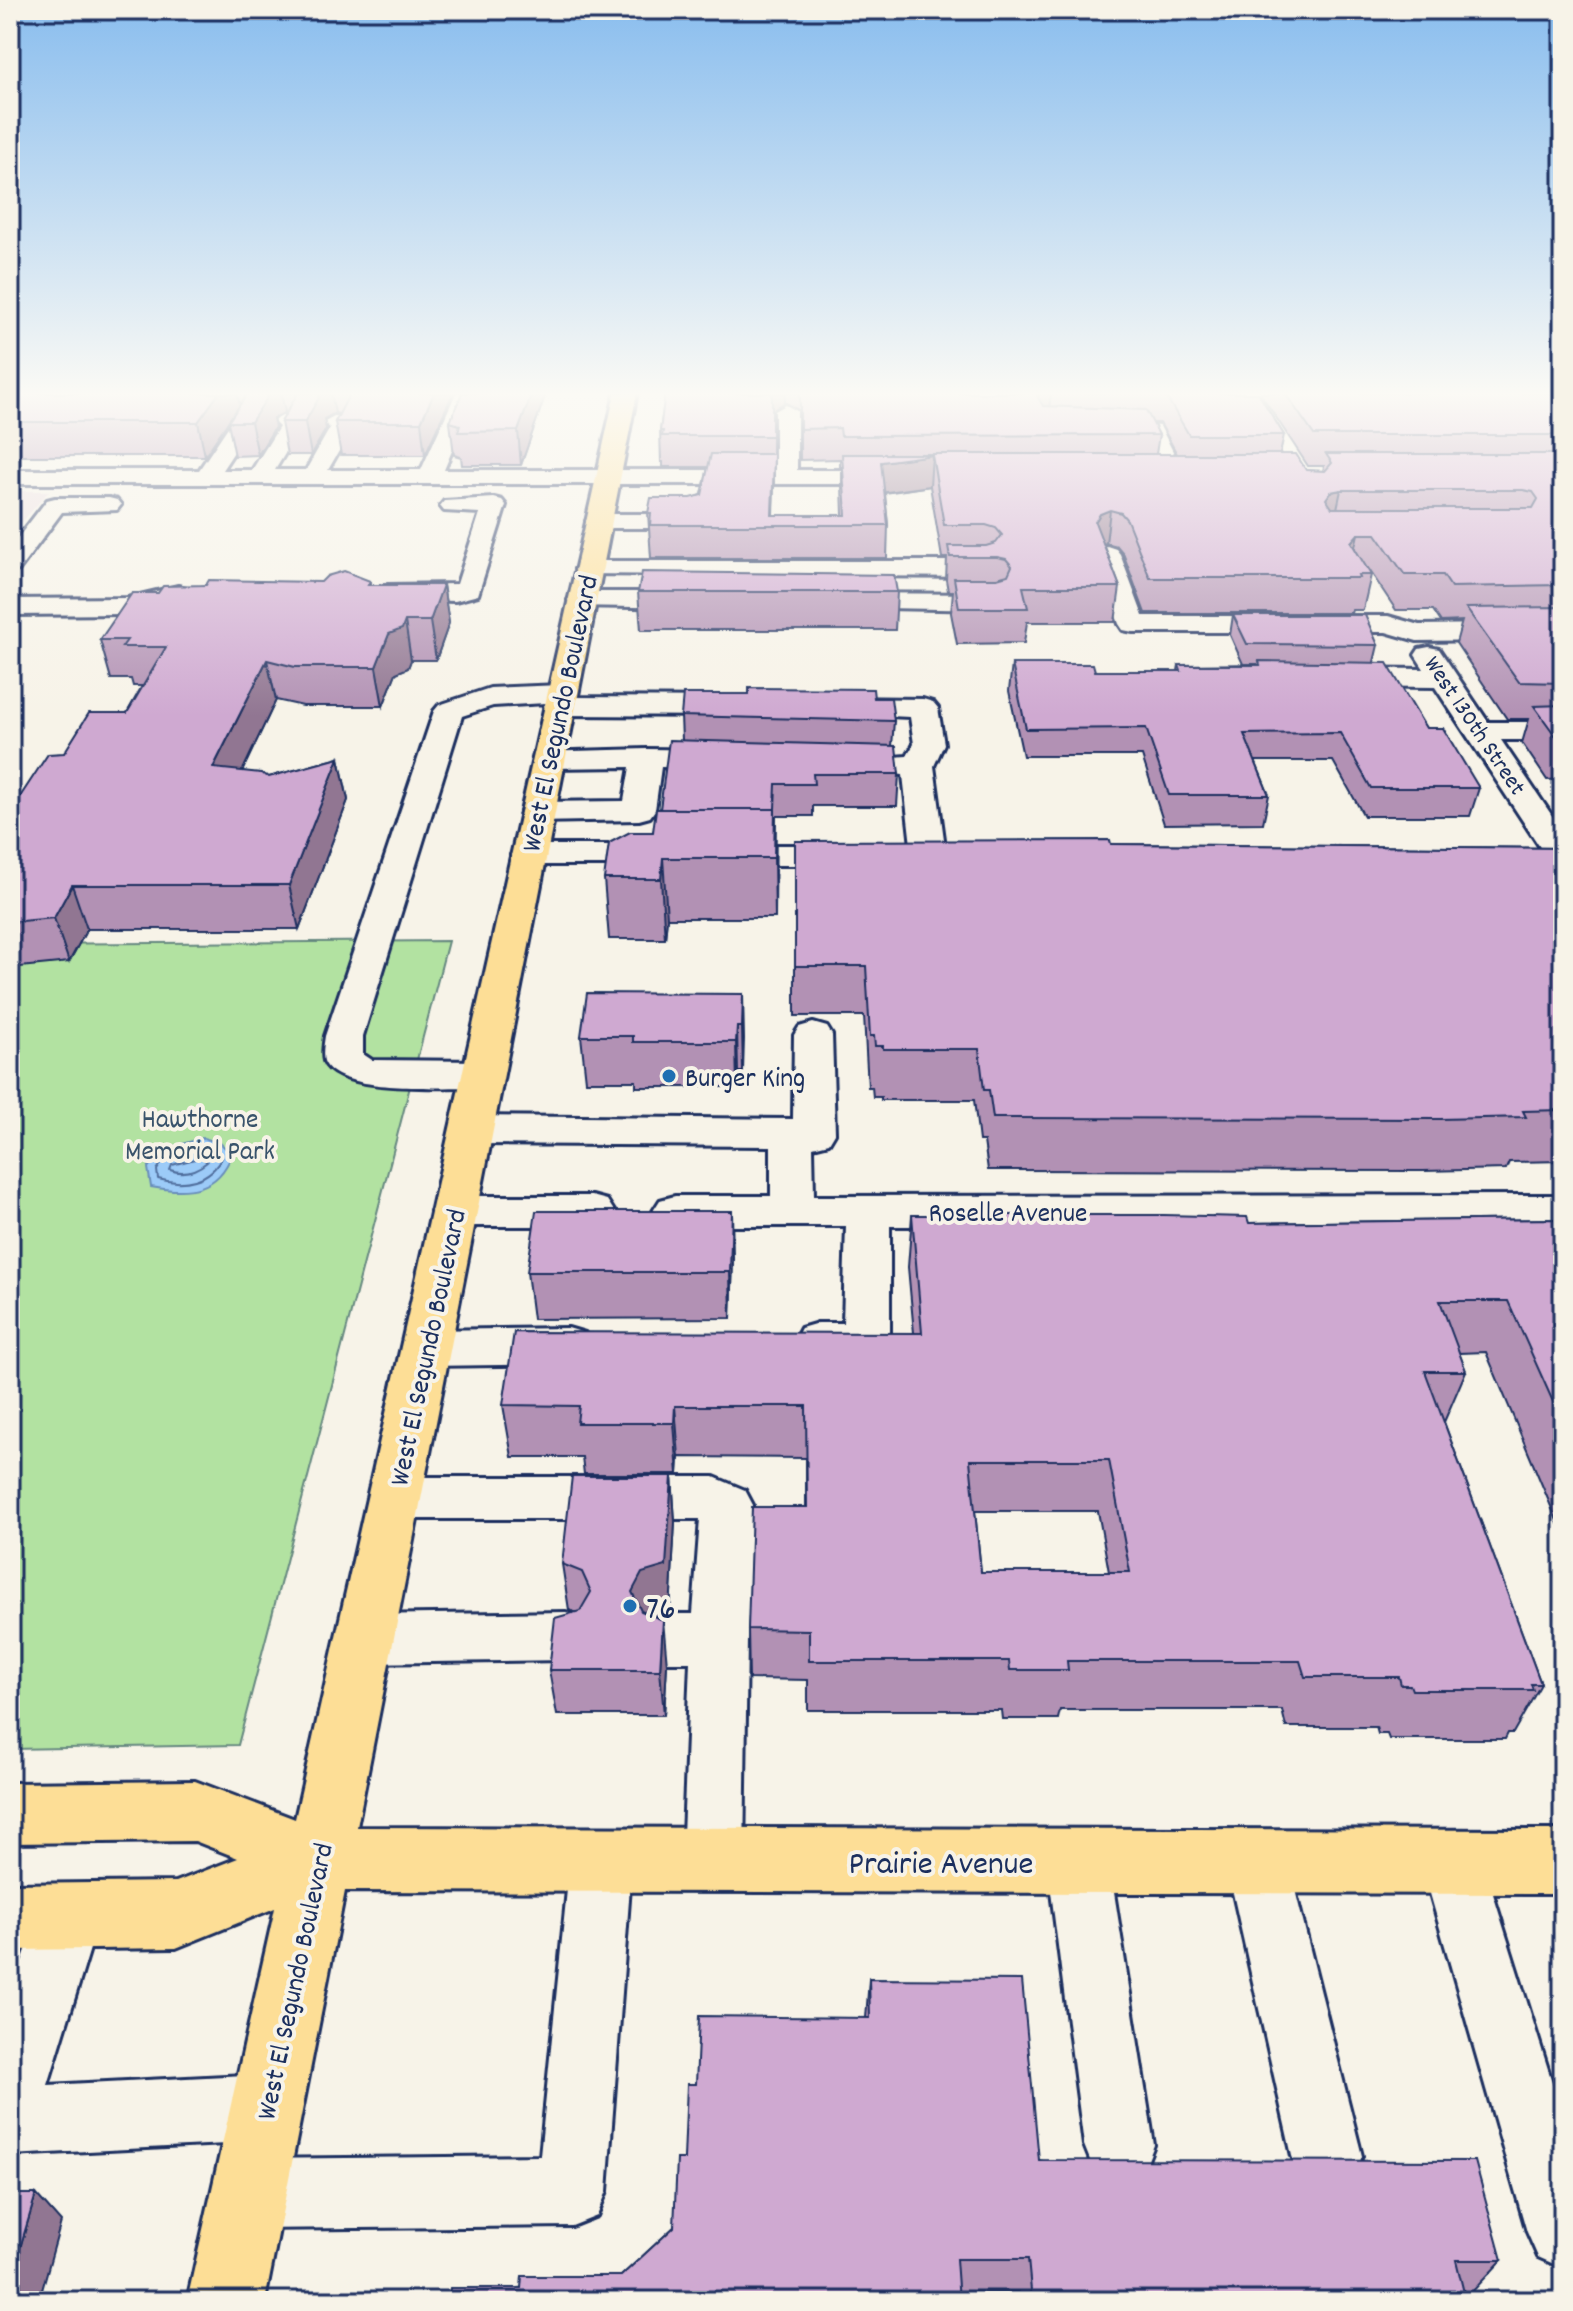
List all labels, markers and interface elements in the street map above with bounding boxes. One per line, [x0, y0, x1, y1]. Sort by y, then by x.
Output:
street label: West El Segundo Boulevard [514, 572, 612, 856]
street label: West 130th Street [1414, 650, 1533, 803]
place label: Burger King [685, 1061, 805, 1101]
marker: Burger King [660, 1067, 678, 1085]
park label: Hawthorne Memorial Park [125, 1102, 275, 1174]
street label: Roselle Avenue [929, 1196, 1087, 1236]
street label: West El Segundo Boulevard [382, 1206, 480, 1490]
place label: 76 [646, 1587, 676, 1636]
marker: 76 [621, 1597, 639, 1615]
street label: West El Segundo Boulevard [249, 1840, 347, 2124]
street label: Prairie Avenue [849, 1842, 1033, 1891]

